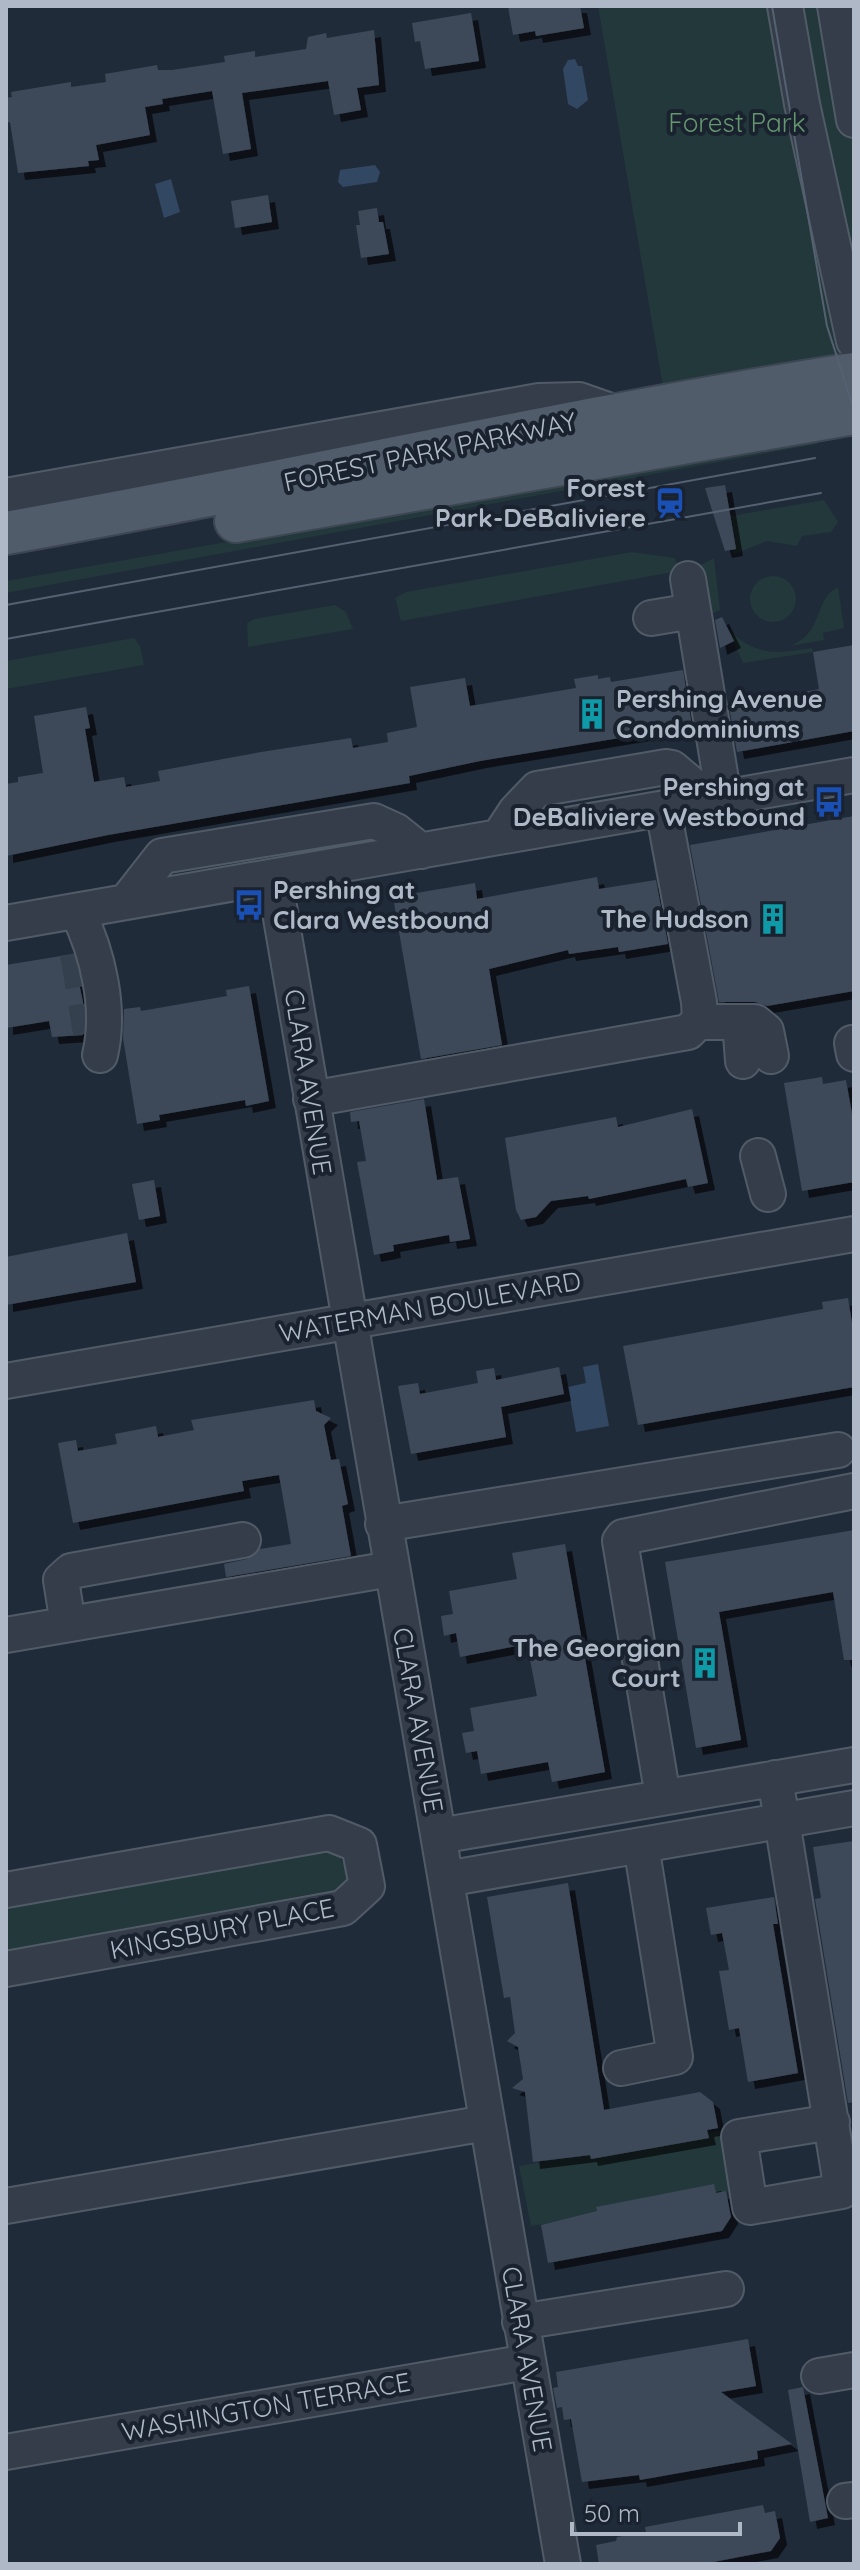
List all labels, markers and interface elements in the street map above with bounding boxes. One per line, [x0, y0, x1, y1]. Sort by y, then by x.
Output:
park label: Forest Park [668, 106, 806, 139]
street label: FOREST PARK PARKWAY [281, 404, 580, 499]
place label: Forest Park-DeBaliviere [435, 471, 646, 534]
station icon: Forest Park-DeBaliviere [653, 486, 687, 520]
place label: Pershing Avenue Condominiums [616, 682, 823, 745]
building icon: Pershing Avenue Condominiums [575, 697, 609, 731]
place label: Pershing at DeBaliviere Westbound [513, 770, 805, 833]
bus stop icon: Pershing at DeBaliviere Westbound [812, 785, 846, 819]
place label: Pershing at Clara Westbound [273, 873, 490, 936]
bus stop icon: Pershing at Clara Westbound [232, 888, 266, 922]
place label: The Hudson [600, 902, 749, 935]
building icon: The Hudson [756, 902, 790, 936]
street label: CLARA AVENUE [278, 987, 339, 1177]
street label: WATERMAN BOULEVARD [277, 1264, 583, 1349]
street label: CLARA AVENUE [386, 1625, 451, 1815]
place label: The Georgian Court [512, 1631, 681, 1694]
building icon: The Georgian Court [688, 1646, 722, 1680]
street label: KINGSBURY PLACE [107, 1891, 337, 1966]
street label: CLARA AVENUE [495, 2264, 560, 2454]
street label: WASHINGTON TERRACE [119, 2365, 413, 2448]
scale bar [572, 2486, 740, 2536]
text: 50 m [584, 2498, 640, 2528]

